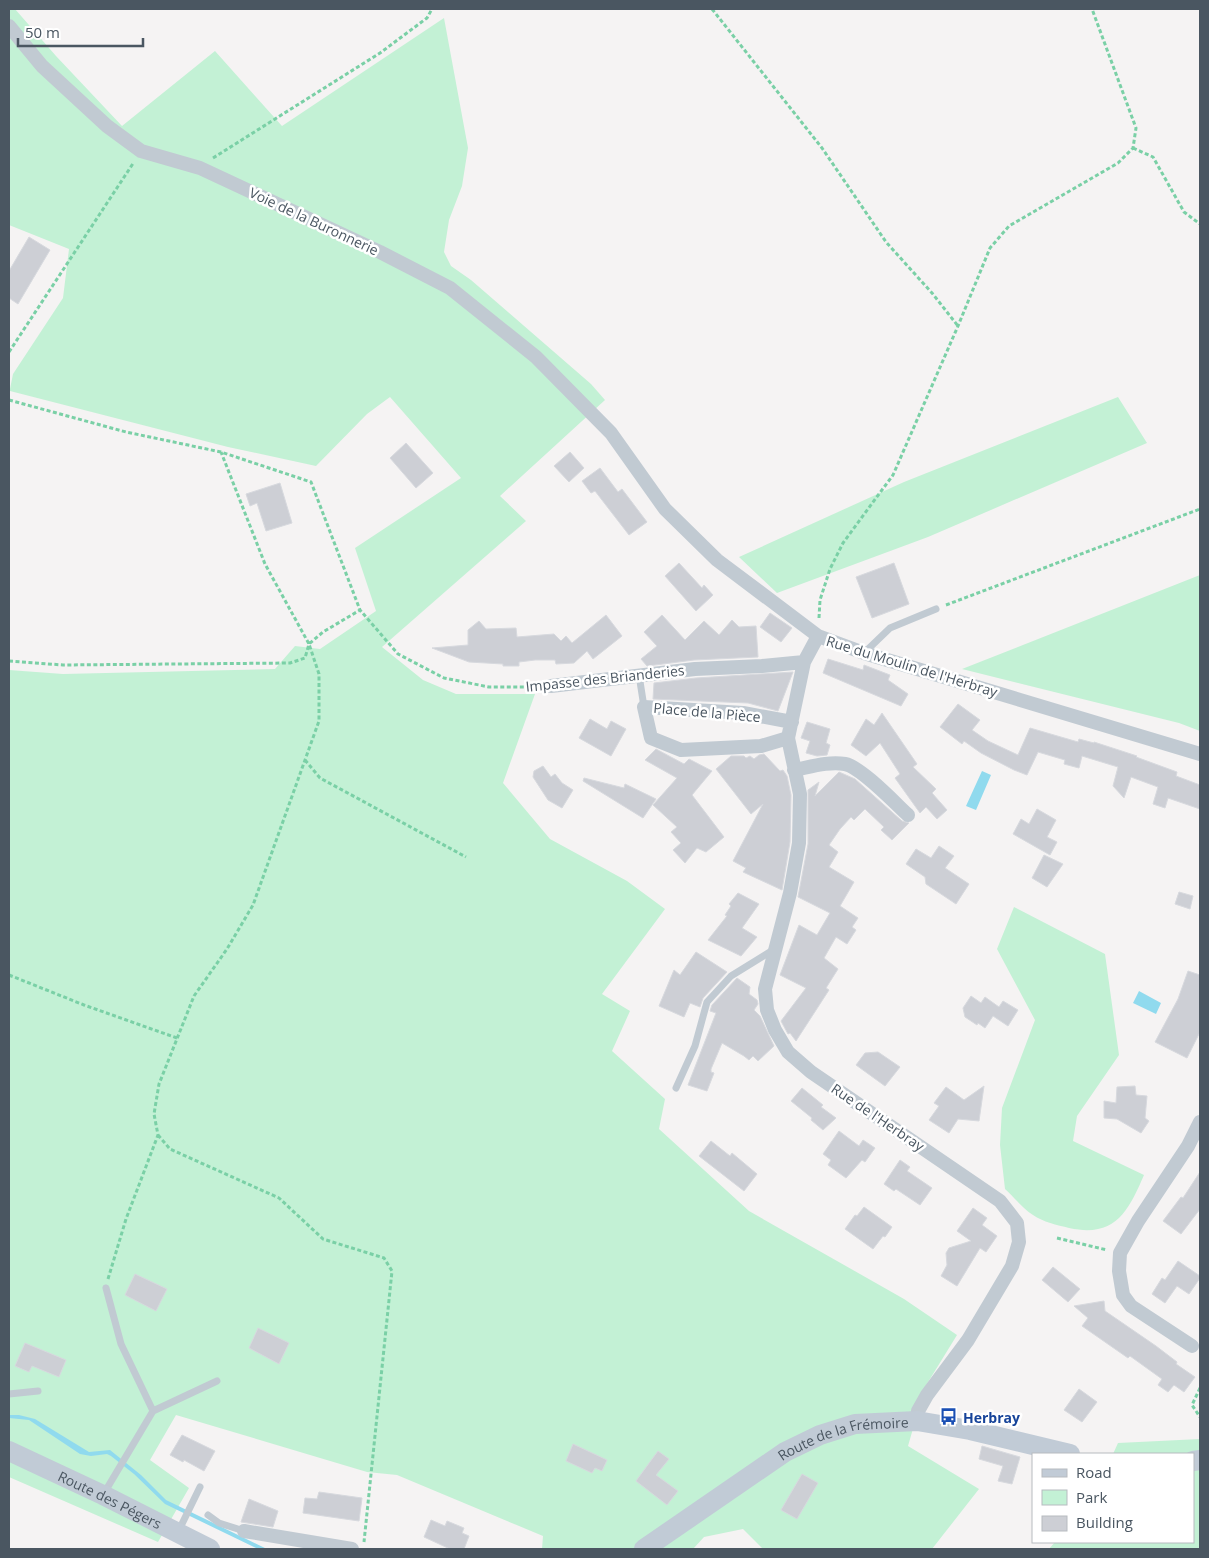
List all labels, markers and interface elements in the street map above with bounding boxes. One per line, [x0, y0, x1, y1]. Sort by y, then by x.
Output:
scale bar [18, 15, 142, 47]
text: 50 m [25, 22, 60, 42]
street label: Voie de la Buronnerie [246, 183, 382, 259]
street label: Rue du Moulin de l'Herbray [824, 631, 1001, 701]
street label: Impasse des Brianderies [525, 660, 686, 696]
street label: Place de la Pièce [653, 698, 761, 726]
street label: Rue de l'Herbray [828, 1079, 929, 1156]
bus stop icon: Herbray [939, 1407, 959, 1427]
place label: Herbray [963, 1408, 1020, 1427]
street label: Route de la Frémoire [773, 1412, 909, 1464]
legend [1032, 1453, 1194, 1543]
text: Road [1076, 1462, 1112, 1482]
street label: Route des Pégers [55, 1466, 165, 1533]
text: Park [1076, 1487, 1107, 1507]
text: Building [1076, 1512, 1133, 1532]

